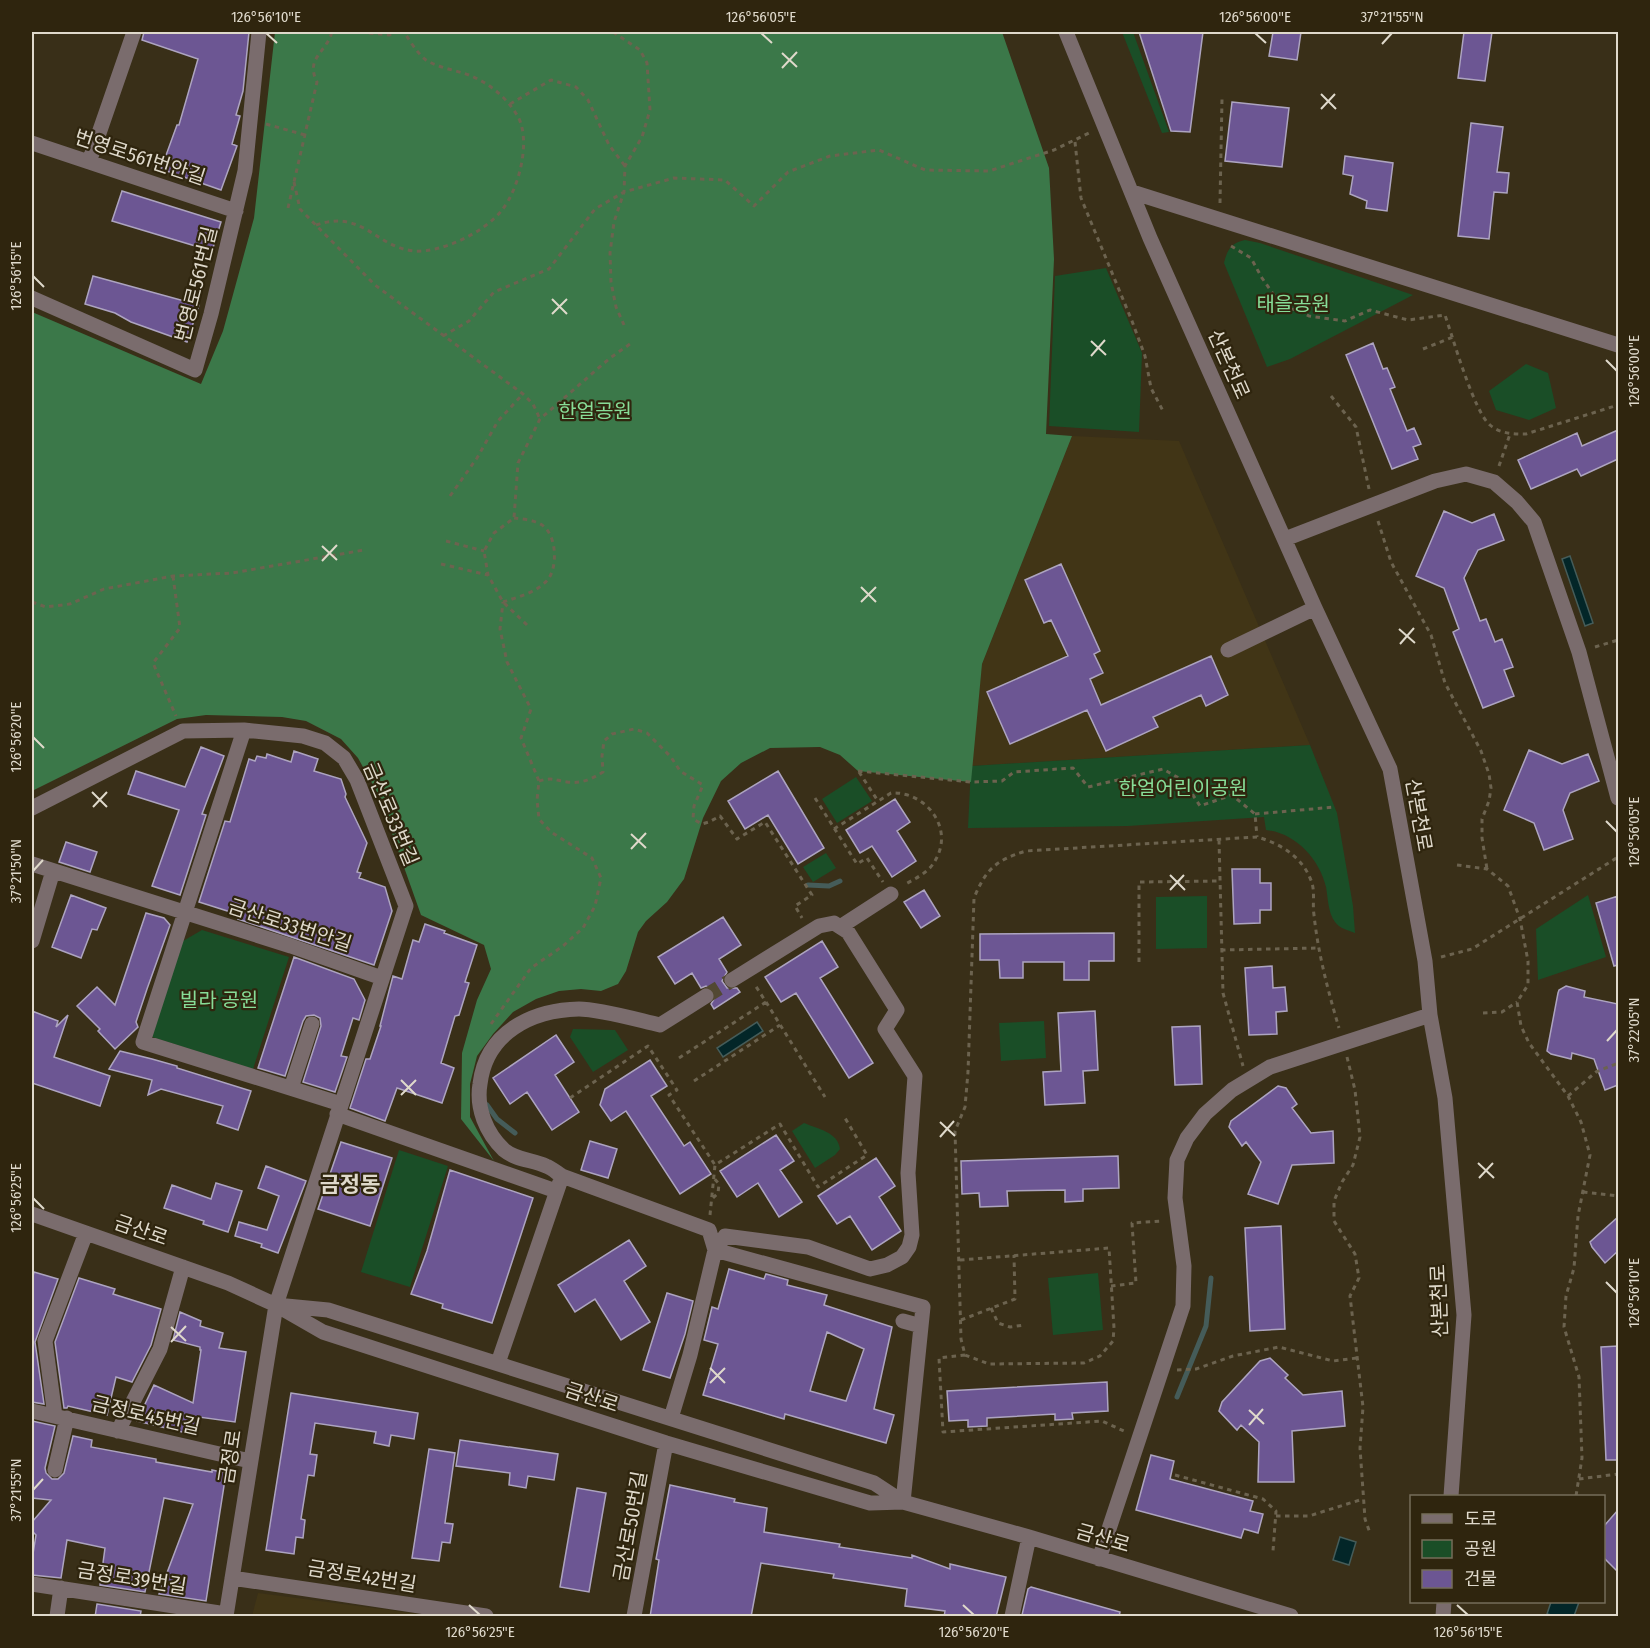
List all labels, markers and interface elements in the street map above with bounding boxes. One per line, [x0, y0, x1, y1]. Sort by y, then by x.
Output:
text: 126°56'10"E [231, 8, 301, 26]
text: 126°56'05"E [726, 8, 796, 26]
text: 126°56'00"E [1219, 8, 1291, 26]
text: 37°21'55"N [1360, 8, 1424, 26]
street label: 번영로561번안길 [71, 125, 209, 189]
street label: 번영로561번길 [170, 224, 222, 344]
text: 126°56'15"E [7, 242, 25, 310]
park label: 태을공원 [1256, 292, 1330, 316]
street label: 산본천로 [1203, 325, 1255, 403]
text: 126°56'00"E [1625, 335, 1643, 407]
park label: 한얼공원 [558, 399, 632, 423]
text: 126°56'20"E [7, 702, 25, 772]
street label: 금산로33번길 [358, 759, 424, 869]
park label: 한얼어린이공원 [1119, 776, 1247, 800]
street label: 산본천로 [1401, 777, 1437, 853]
text: 126°56'05"E [1625, 797, 1643, 867]
text: 37°21'50"N [7, 839, 25, 903]
street label: 금산로33번안길 [225, 894, 355, 956]
park label: 빌라 공원 [180, 988, 258, 1012]
text: 37°22'05"N [1625, 997, 1643, 1063]
text: 126°56'25"E [7, 1163, 25, 1233]
district label: 금정동 [320, 1171, 380, 1198]
street label: 금산로 [111, 1210, 171, 1250]
text: 126°56'10"E [1625, 1258, 1643, 1328]
street label: 산본천로 [1426, 1264, 1452, 1338]
street label: 금산로 [562, 1377, 622, 1417]
street label: 금정로45번길 [89, 1391, 203, 1439]
street label: 금정로 [214, 1428, 246, 1486]
text: 37°21'55"N [7, 1458, 25, 1522]
street label: 금산로50번길 [608, 1469, 652, 1583]
legend [1410, 1495, 1605, 1603]
text: 도로 [1464, 1508, 1497, 1530]
street label: 금산로 [1073, 1519, 1133, 1557]
text: 공원 [1464, 1538, 1497, 1560]
street label: 금정로42번길 [306, 1556, 418, 1596]
street label: 금정로39번길 [76, 1558, 188, 1598]
text: 건물 [1464, 1568, 1497, 1590]
text: 126°56'25"E [445, 1623, 515, 1641]
text: 126°56'20"E [939, 1623, 1009, 1641]
text: 126°56'15"E [1434, 1623, 1502, 1641]

